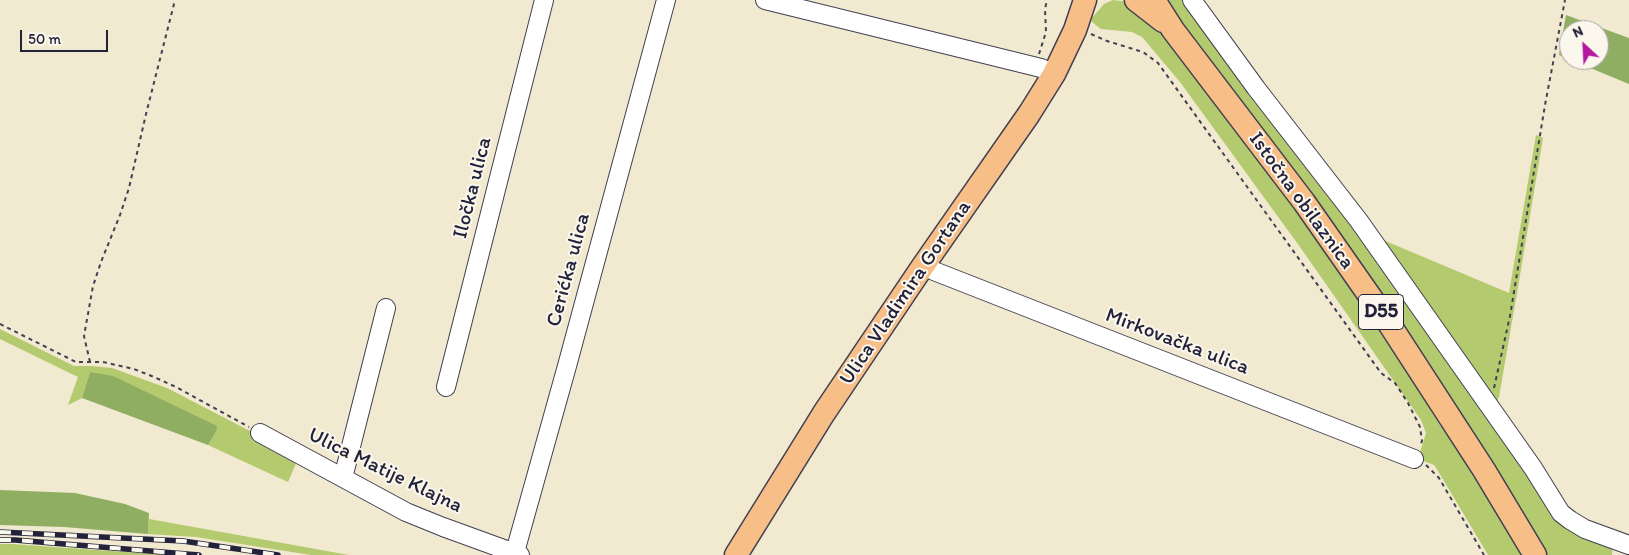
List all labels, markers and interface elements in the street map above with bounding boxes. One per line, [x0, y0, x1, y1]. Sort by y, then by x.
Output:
scale bar [22, 20, 110, 52]
north arrow [1559, 20, 1609, 70]
text: N [1570, 22, 1586, 42]
text: 50 m [28, 30, 61, 48]
street label: Istočna obilaznica [1243, 128, 1359, 274]
street label: Iločka ulica [448, 135, 498, 241]
street label: Ulica Vladimira Gortana [835, 196, 977, 390]
street label: Cerićka ulica [542, 210, 596, 330]
road number: D55 [1358, 294, 1404, 330]
street label: Mirkovačka ulica [1102, 303, 1252, 381]
street label: Ulica Matije Klajna [304, 423, 466, 519]

